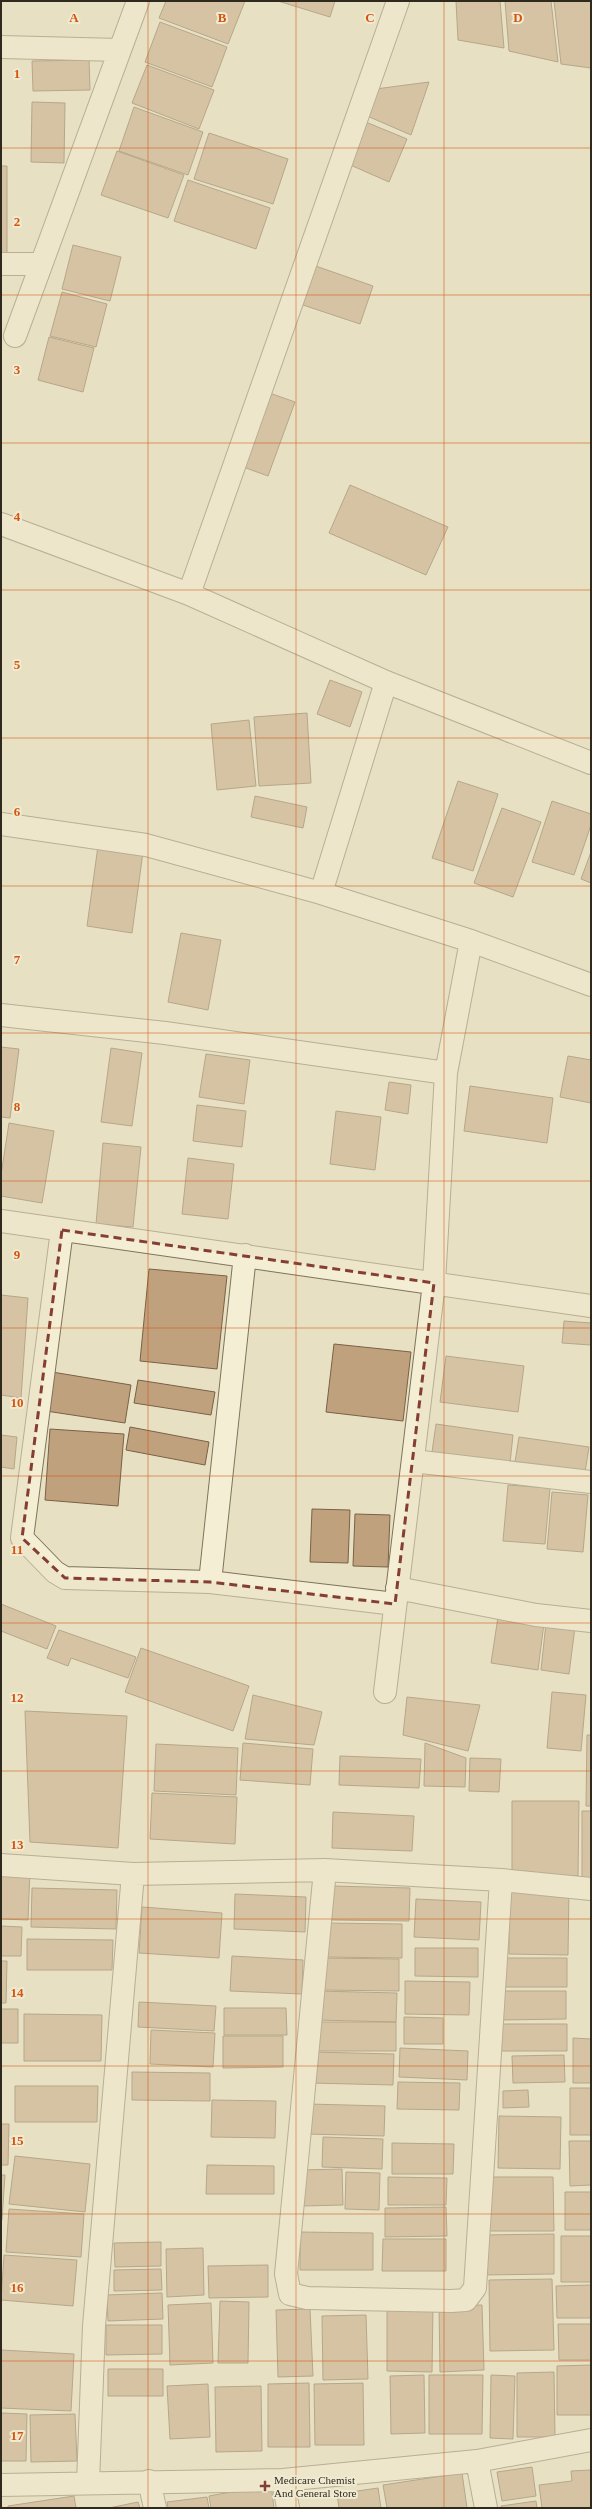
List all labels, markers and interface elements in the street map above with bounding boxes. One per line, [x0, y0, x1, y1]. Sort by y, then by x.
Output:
text: A [69, 10, 79, 25]
text: B [218, 10, 227, 25]
text: C [365, 10, 375, 25]
text: D [513, 10, 523, 25]
text: 1 [14, 66, 20, 81]
text: 2 [14, 214, 20, 229]
text: 3 [14, 362, 21, 377]
text: 4 [14, 509, 21, 524]
text: 5 [14, 657, 21, 672]
text: 6 [14, 804, 21, 819]
text: 7 [14, 952, 21, 967]
text: 8 [14, 1099, 21, 1114]
text: 9 [14, 1247, 21, 1262]
text: 10 [11, 1395, 24, 1410]
text: 11 [11, 1542, 23, 1557]
text: 12 [11, 1690, 24, 1705]
text: 13 [11, 1837, 24, 1852]
text: 14 [11, 1985, 24, 2000]
text: 15 [11, 2133, 24, 2148]
text: 16 [11, 2280, 24, 2295]
text: 17 [11, 2428, 24, 2443]
place label: Medicare Chemist And General Store [274, 2474, 357, 2499]
marker: Medicare Chemist And General Store [259, 2480, 271, 2492]

